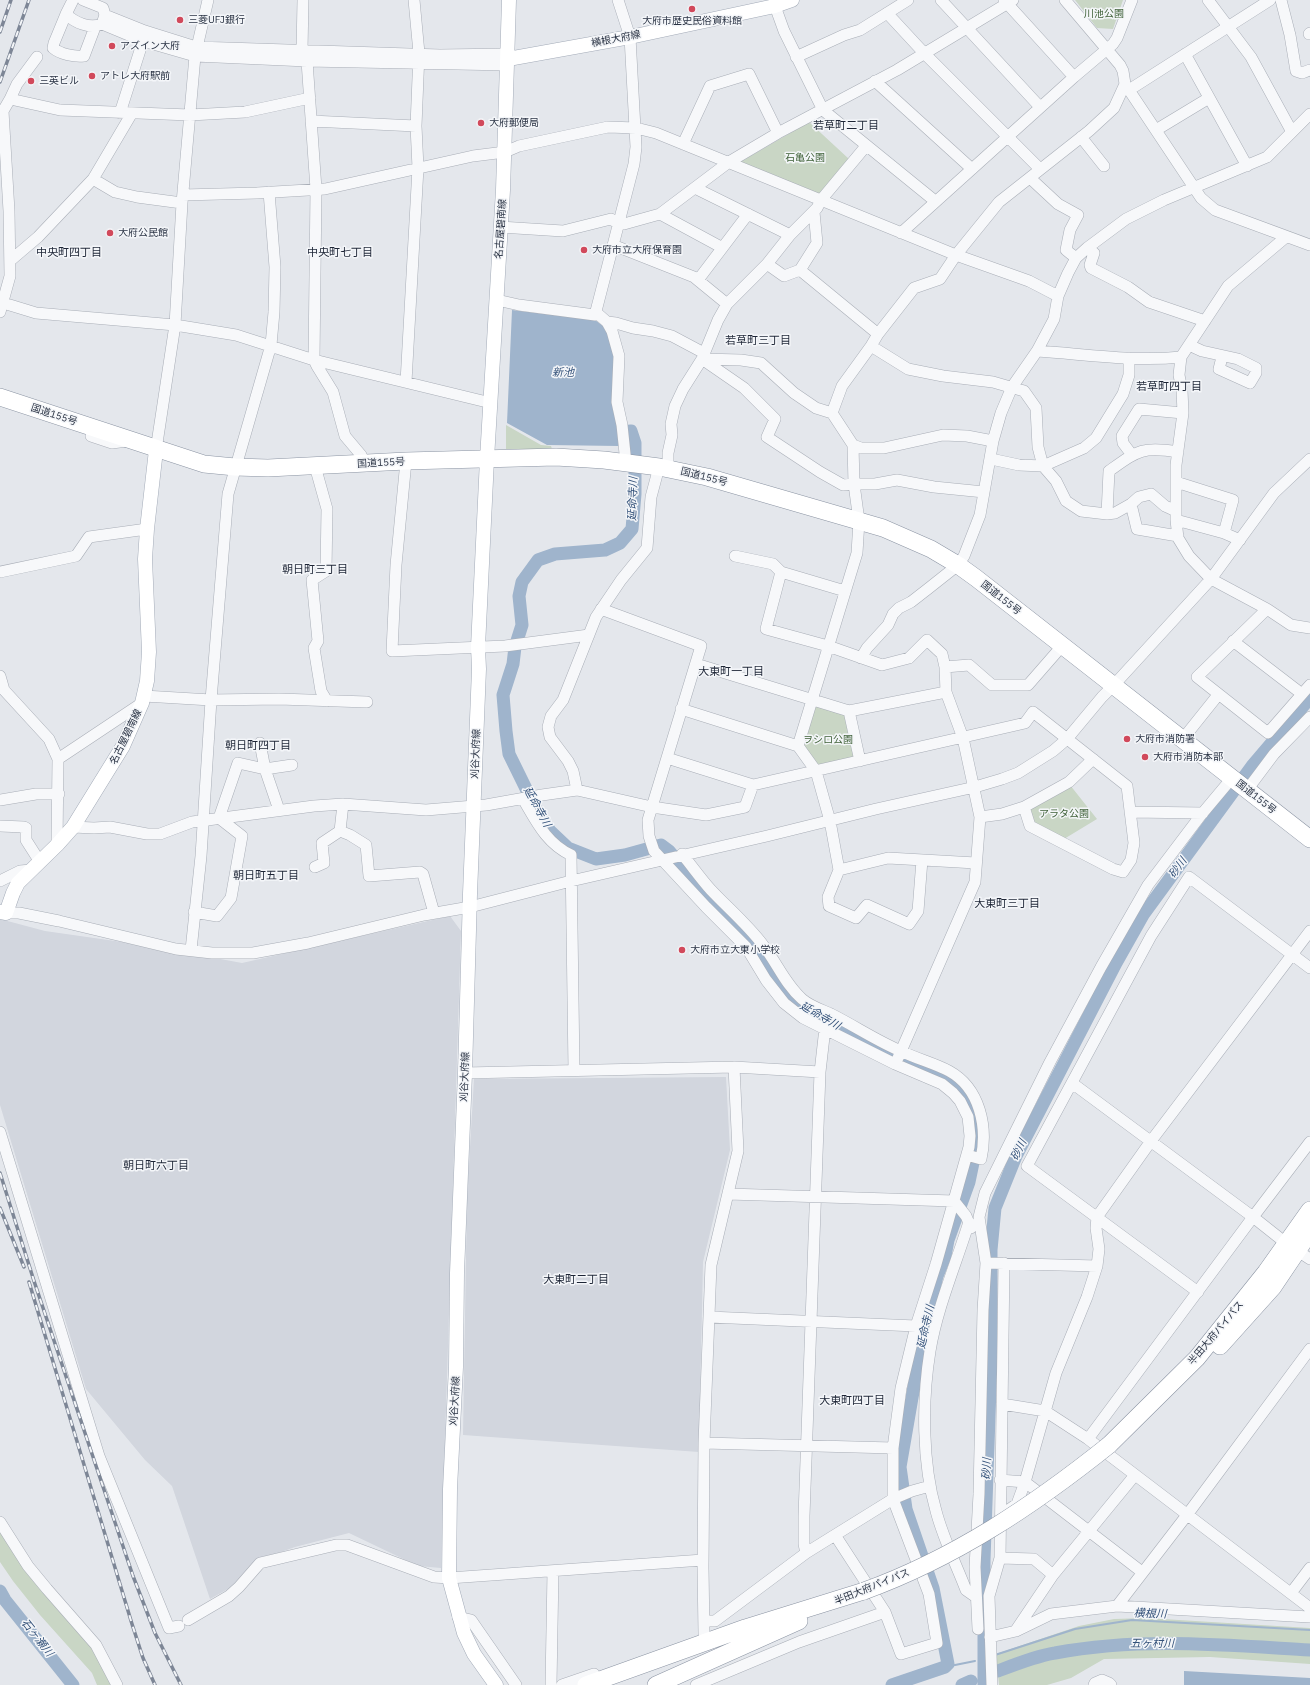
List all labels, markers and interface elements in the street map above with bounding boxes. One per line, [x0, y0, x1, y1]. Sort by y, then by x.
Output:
marker: 大府市歴史民俗資料館 [687, 4, 697, 14]
park label: 川池公園 [1084, 8, 1124, 20]
place label: 三菱UFJ銀行 [188, 14, 245, 26]
marker: 三菱UFJ銀行 [175, 15, 185, 25]
place label: 大府市歴史民俗資料館 [642, 15, 742, 27]
street label: 横根大府線 [590, 28, 642, 50]
place label: アズイン大府 [120, 40, 180, 52]
marker: アズイン大府 [107, 41, 117, 51]
place label: アトレ大府駅前 [100, 70, 170, 82]
marker: アトレ大府駅前 [87, 71, 97, 81]
place label: 三英ビル [39, 75, 79, 87]
marker: 三英ビル [26, 76, 36, 86]
place label: 大府郵便局 [489, 117, 539, 129]
marker: 大府郵便局 [476, 118, 486, 128]
district label: 若草町二丁目 [813, 119, 879, 133]
park label: 石亀公園 [785, 152, 825, 164]
street label: 名古屋碧南線 [493, 199, 509, 259]
place label: 大府公民館 [118, 227, 168, 239]
marker: 大府公民館 [105, 228, 115, 238]
place label: 大府市立大府保育園 [592, 244, 682, 256]
marker: 大府市立大府保育園 [579, 245, 589, 255]
district label: 中央町四丁目 [36, 246, 102, 260]
district label: 中央町七丁目 [307, 246, 373, 260]
district label: 若草町三丁目 [725, 334, 791, 348]
water label: 新池 [552, 366, 574, 380]
district label: 若草町四丁目 [1136, 380, 1202, 394]
street label: 国道155号 [29, 402, 79, 428]
street label: 国道155号 [357, 456, 405, 470]
street label: 国道155号 [679, 465, 729, 489]
water label: 延命寺川 [626, 477, 640, 521]
district label: 朝日町三丁目 [282, 563, 348, 577]
street label: 国道155号 [978, 578, 1024, 618]
district label: 大東町一丁目 [698, 665, 764, 679]
street label: 名古屋碧南線 [107, 707, 145, 767]
street label: 刈谷大府線 [469, 729, 483, 779]
place label: 大府市消防署 [1135, 733, 1195, 745]
park label: ヲシロ公園 [803, 734, 853, 746]
marker: 大府市消防署 [1122, 734, 1132, 744]
district label: 朝日町四丁目 [225, 739, 291, 753]
place label: 大府市消防本部 [1153, 751, 1223, 763]
marker: 大府市消防本部 [1140, 752, 1150, 762]
street label: 国道155号 [1233, 777, 1279, 817]
water label: 延命寺川 [521, 785, 553, 829]
park label: アラタ公園 [1039, 808, 1089, 820]
water label: 砂川 [1166, 855, 1190, 881]
district label: 朝日町五丁目 [233, 869, 299, 883]
district label: 大東町三丁目 [974, 897, 1040, 911]
place label: 大府市立大東小学校 [690, 944, 780, 956]
marker: 大府市立大東小学校 [677, 945, 687, 955]
water label: 延命寺川 [798, 999, 842, 1033]
street label: 刈谷大府線 [458, 1052, 472, 1102]
water label: 砂川 [1008, 1137, 1030, 1163]
district label: 朝日町六丁目 [123, 1159, 189, 1173]
district label: 大東町二丁目 [543, 1273, 609, 1287]
street label: 半田大府パイパス [1186, 1299, 1246, 1367]
water label: 延命寺川 [915, 1304, 937, 1350]
street label: 刈谷大府線 [448, 1376, 462, 1426]
district label: 大東町四丁目 [819, 1394, 885, 1408]
water label: 砂川 [980, 1458, 994, 1480]
street label: 半田大府パイパス [833, 1566, 911, 1608]
water label: 横根川 [1133, 1607, 1167, 1621]
water label: 石ヶ瀬川 [18, 1617, 56, 1659]
water label: 五ヶ村川 [1130, 1637, 1174, 1651]

